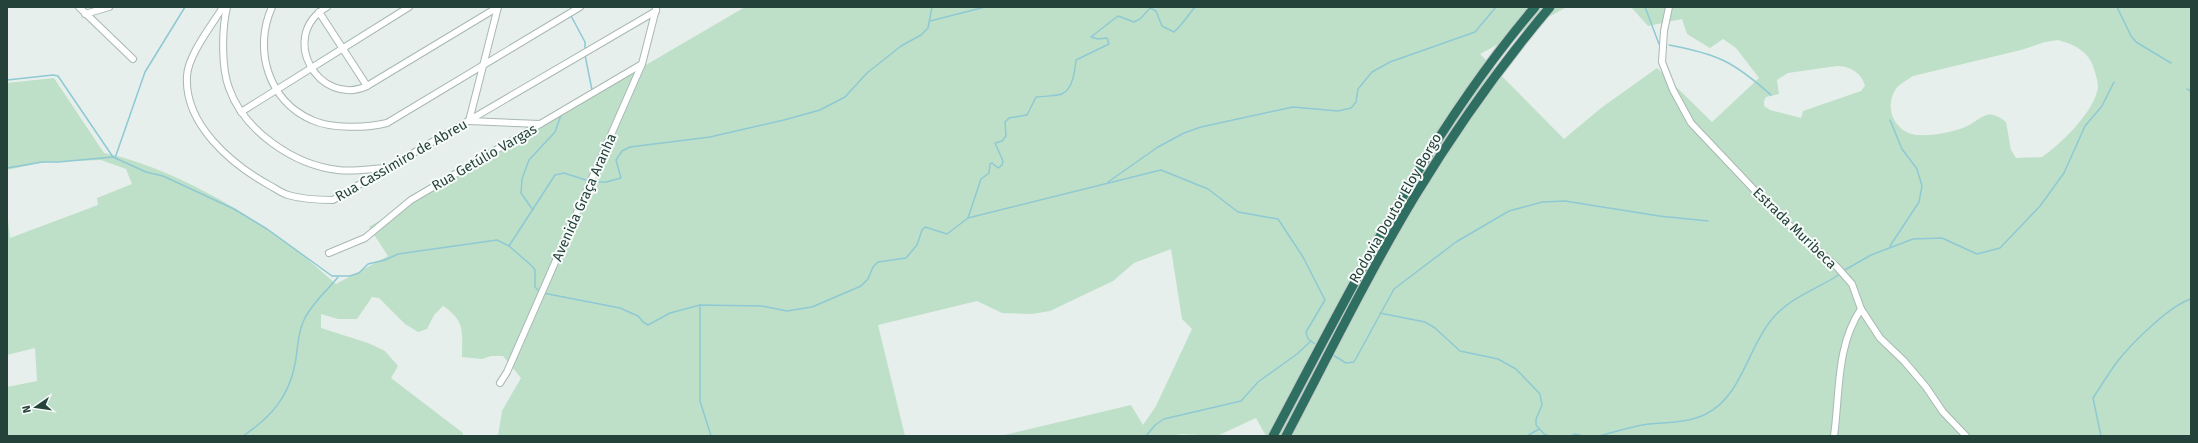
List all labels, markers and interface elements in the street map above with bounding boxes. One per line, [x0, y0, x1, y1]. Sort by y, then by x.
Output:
street label: Rua Cassimiro de Abreu [332, 116, 470, 205]
street label: Rua Getúlio Vargas [429, 120, 540, 194]
street label: Rodovia Doutor Eloy Borgo [1346, 130, 1445, 286]
street label: Avenida Graça Aranha [549, 131, 620, 264]
street label: Estrada Muribeca [1749, 184, 1840, 273]
north arrow [16, 387, 56, 427]
text: N [20, 404, 34, 414]

